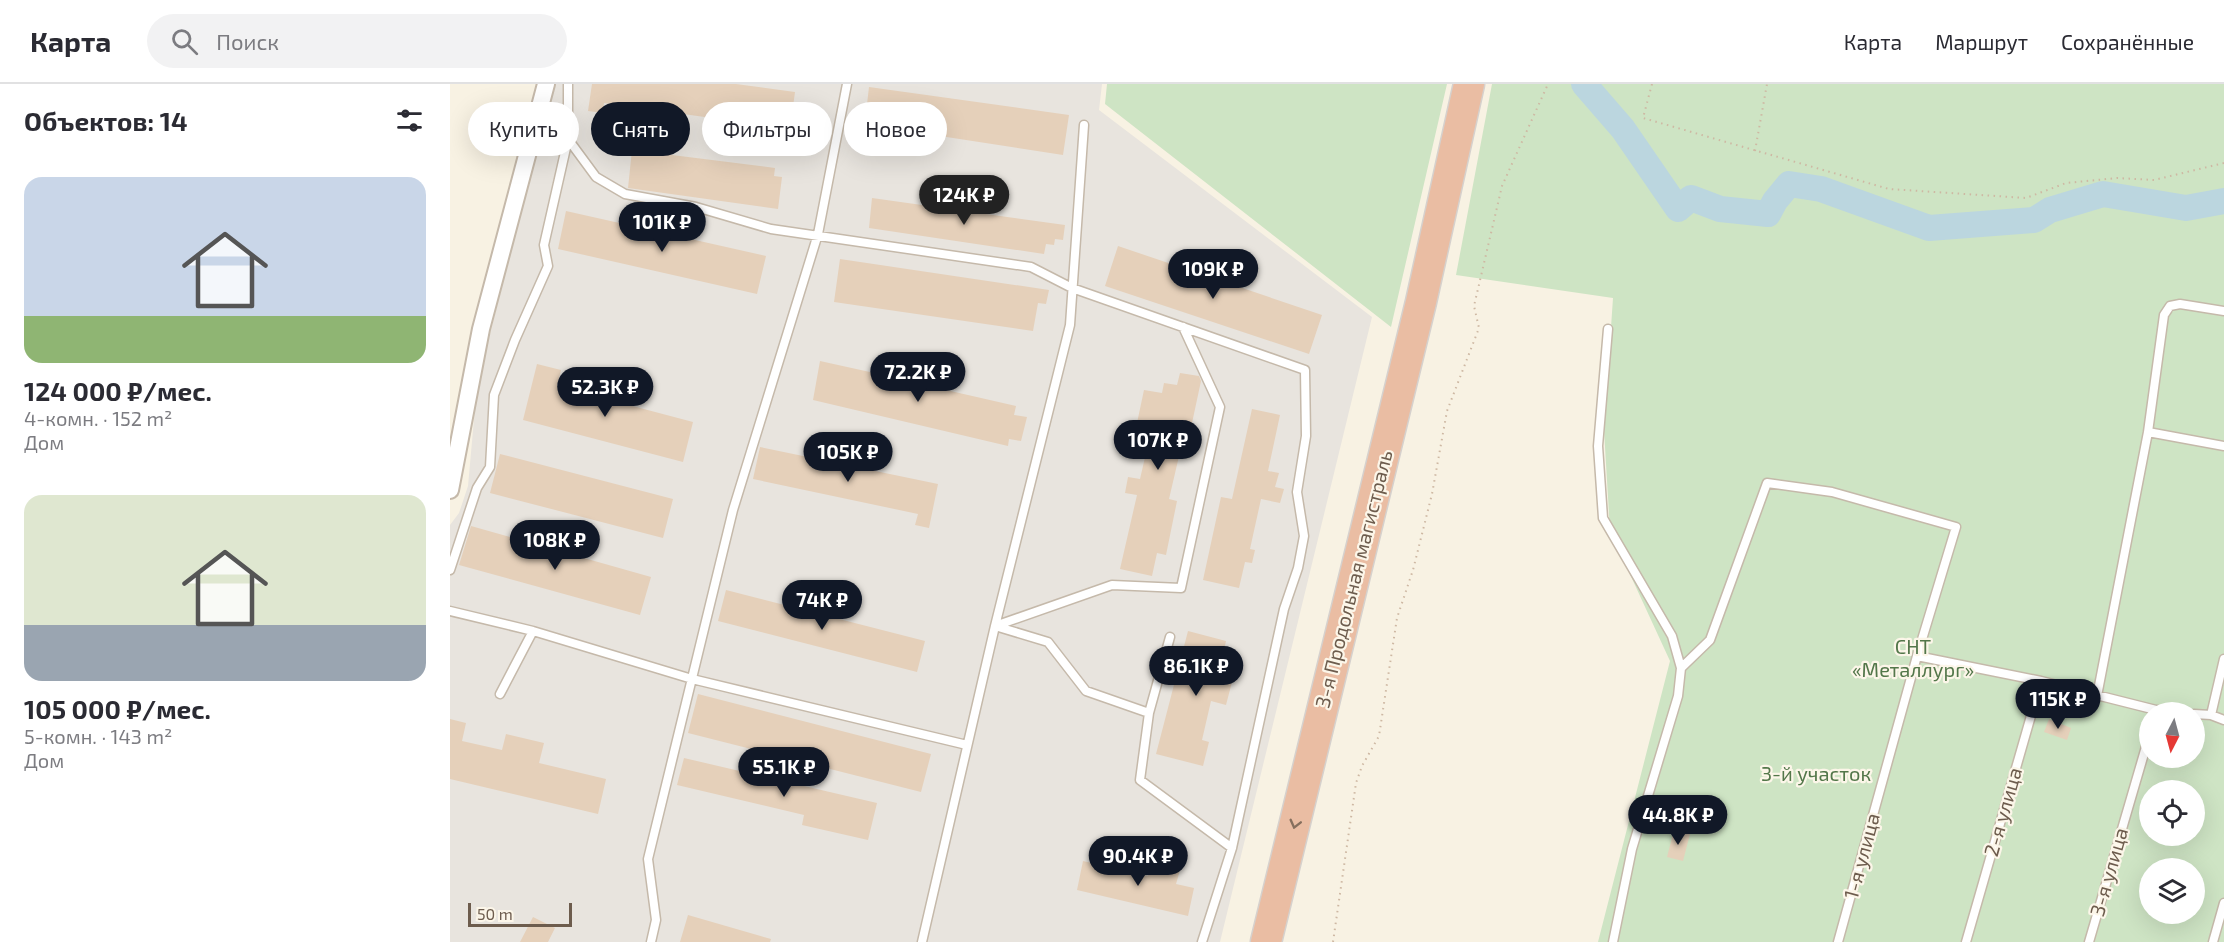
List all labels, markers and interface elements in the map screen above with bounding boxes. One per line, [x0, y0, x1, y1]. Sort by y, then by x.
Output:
search box [147, 14, 567, 68]
text: Карта [30, 24, 111, 58]
icon: search [168, 25, 201, 58]
text: Поиск [216, 28, 279, 54]
text: Карта [1844, 29, 1902, 54]
text: Маршрут [1935, 29, 2028, 54]
text: Сохранённые [2061, 29, 2194, 54]
chip: Купить [468, 102, 579, 156]
chip: Снять [591, 102, 690, 156]
chip: Фильтры [702, 102, 832, 156]
chip: Новое [844, 102, 947, 156]
icon: filters [393, 104, 426, 137]
text: Объектов: 14 [24, 105, 188, 136]
pin: 124K ₽ [915, 175, 1013, 226]
text: 124K ₽ [933, 182, 995, 206]
pin: 101K ₽ [613, 202, 711, 253]
text: 101K ₽ [633, 209, 691, 233]
icon: home [171, 216, 279, 324]
pin: 109K ₽ [1164, 249, 1262, 300]
text: 109K ₽ [1182, 256, 1244, 280]
pin: 72.2K ₽ [863, 352, 973, 403]
text: 72.2K ₽ [884, 359, 952, 383]
pin: 52.3K ₽ [550, 367, 660, 418]
text: 52.3K ₽ [571, 374, 639, 398]
text: 124 000 ₽/мес. [24, 375, 212, 406]
text: 4-комн. · 152 m² [24, 406, 172, 430]
pin: 107K ₽ [1109, 420, 1207, 471]
text: 107K ₽ [1128, 427, 1188, 451]
text: Дом [24, 430, 64, 454]
pin: 105K ₽ [799, 432, 897, 483]
text: 105K ₽ [818, 439, 878, 463]
street label: 3-я Продольная магистраль [1309, 447, 1397, 710]
pin: 108K ₽ [506, 520, 604, 571]
text: 108K ₽ [524, 527, 586, 551]
icon: home [171, 534, 279, 642]
pin: 74K ₽ [780, 580, 864, 631]
text: 74K ₽ [796, 587, 848, 611]
park label: СНТ «Металлург» [1852, 634, 1974, 682]
pin: 86.1K ₽ [1141, 646, 1251, 697]
text: 86.1K ₽ [1163, 653, 1229, 677]
pin: 115K ₽ [2009, 679, 2107, 730]
text: 115K ₽ [2030, 686, 2086, 710]
text: 105 000 ₽/мес. [24, 693, 211, 724]
north arrow [2139, 702, 2205, 768]
map controls [2139, 702, 2205, 924]
text: 5-комн. · 143 m² [24, 724, 172, 748]
pin: 55.1K ₽ [729, 747, 839, 798]
text: Дом [24, 748, 64, 772]
text: 55.1K ₽ [752, 754, 816, 778]
park label: 3-й участок [1761, 761, 1871, 786]
street label: 2-я улица [1978, 764, 2027, 859]
button: locate [2139, 780, 2205, 846]
pin: 44.8K ₽ [1623, 795, 1733, 846]
text: 44.8K ₽ [1642, 802, 1714, 826]
street label: 1-я улица [1838, 810, 1885, 902]
one-way arrow [1289, 818, 1302, 828]
street label: 3-я улица [2084, 825, 2133, 919]
pin: 90.4K ₽ [1083, 836, 1193, 887]
text: 90.4K ₽ [1103, 843, 1173, 867]
button: layers [2139, 858, 2205, 924]
scale bar [468, 900, 572, 928]
text: 50 m [477, 904, 513, 923]

